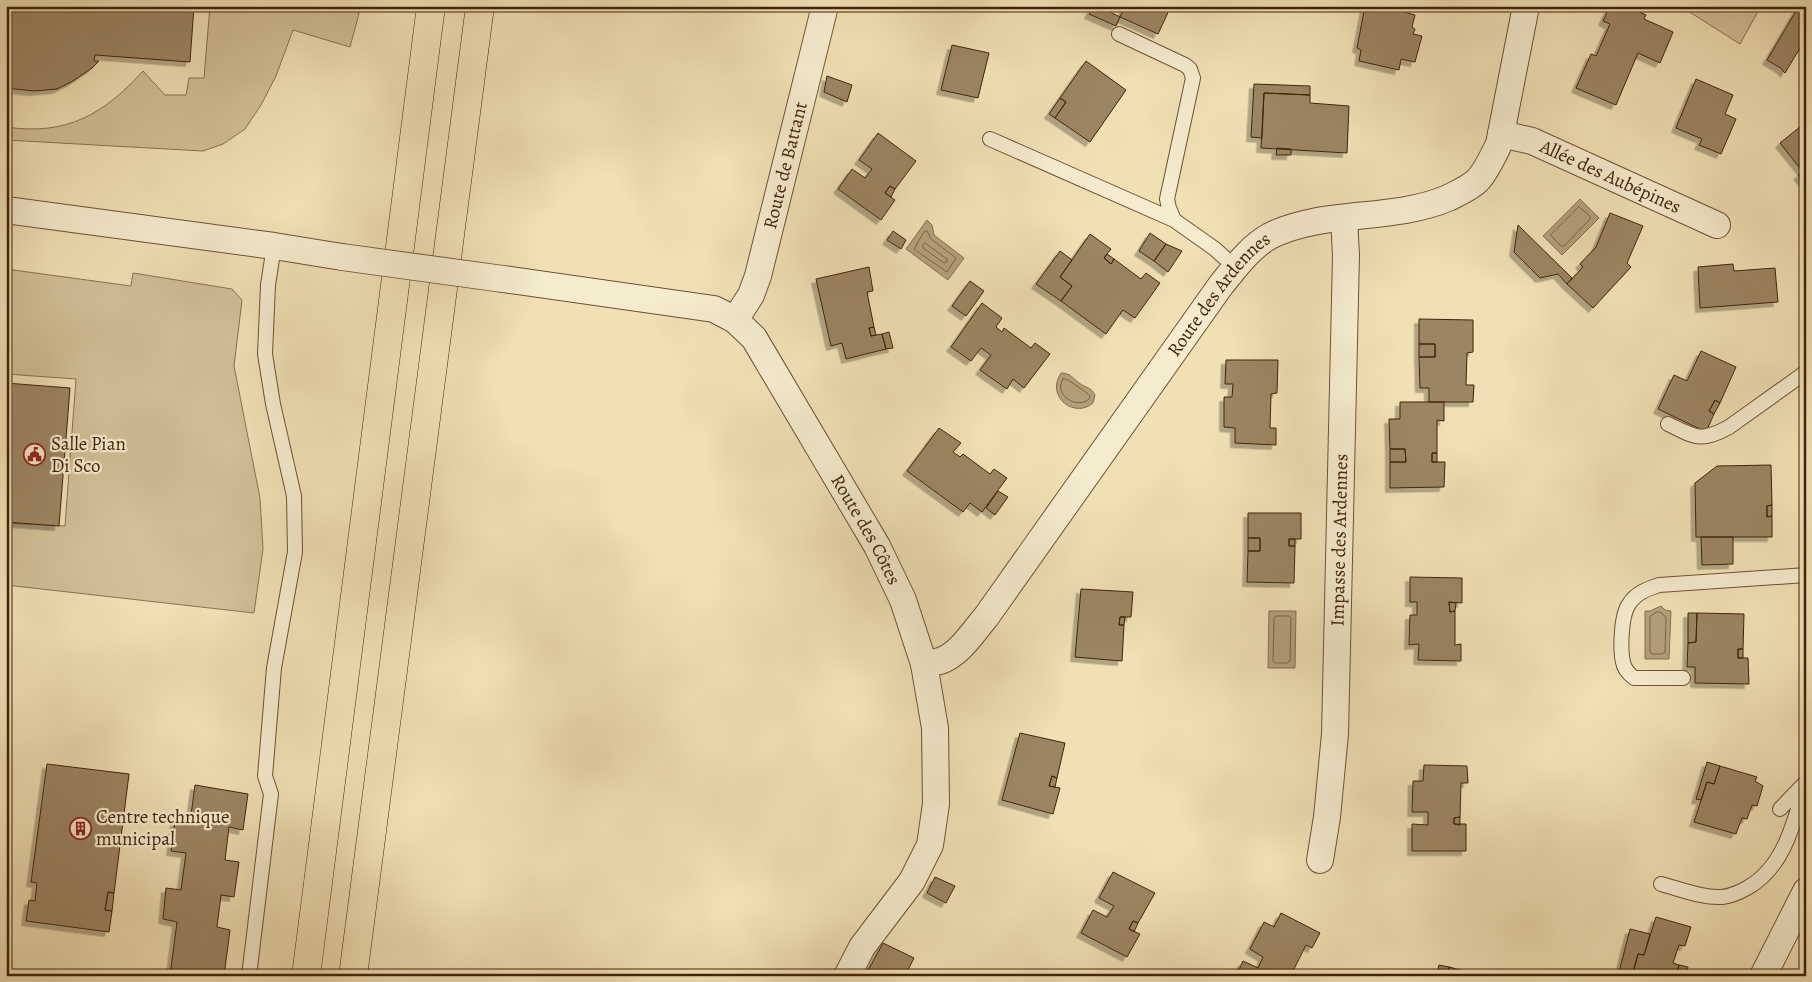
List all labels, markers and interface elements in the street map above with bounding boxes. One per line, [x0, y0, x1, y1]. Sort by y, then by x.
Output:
street label: Route de Battant [757, 99, 814, 232]
street label: Allée des Aubépines [1535, 133, 1685, 220]
street label: Route des Ardennes [1161, 226, 1276, 362]
place label: Salle Pian Di Sco [51, 431, 126, 479]
public building icon: Salle Pian Di Sco [23, 443, 47, 467]
street label: Impasse des Ardennes [1324, 453, 1354, 627]
street label: Route des Côtes [825, 470, 907, 589]
place label: Centre technique municipal [96, 804, 229, 852]
building icon: Centre technique municipal [68, 816, 92, 840]

